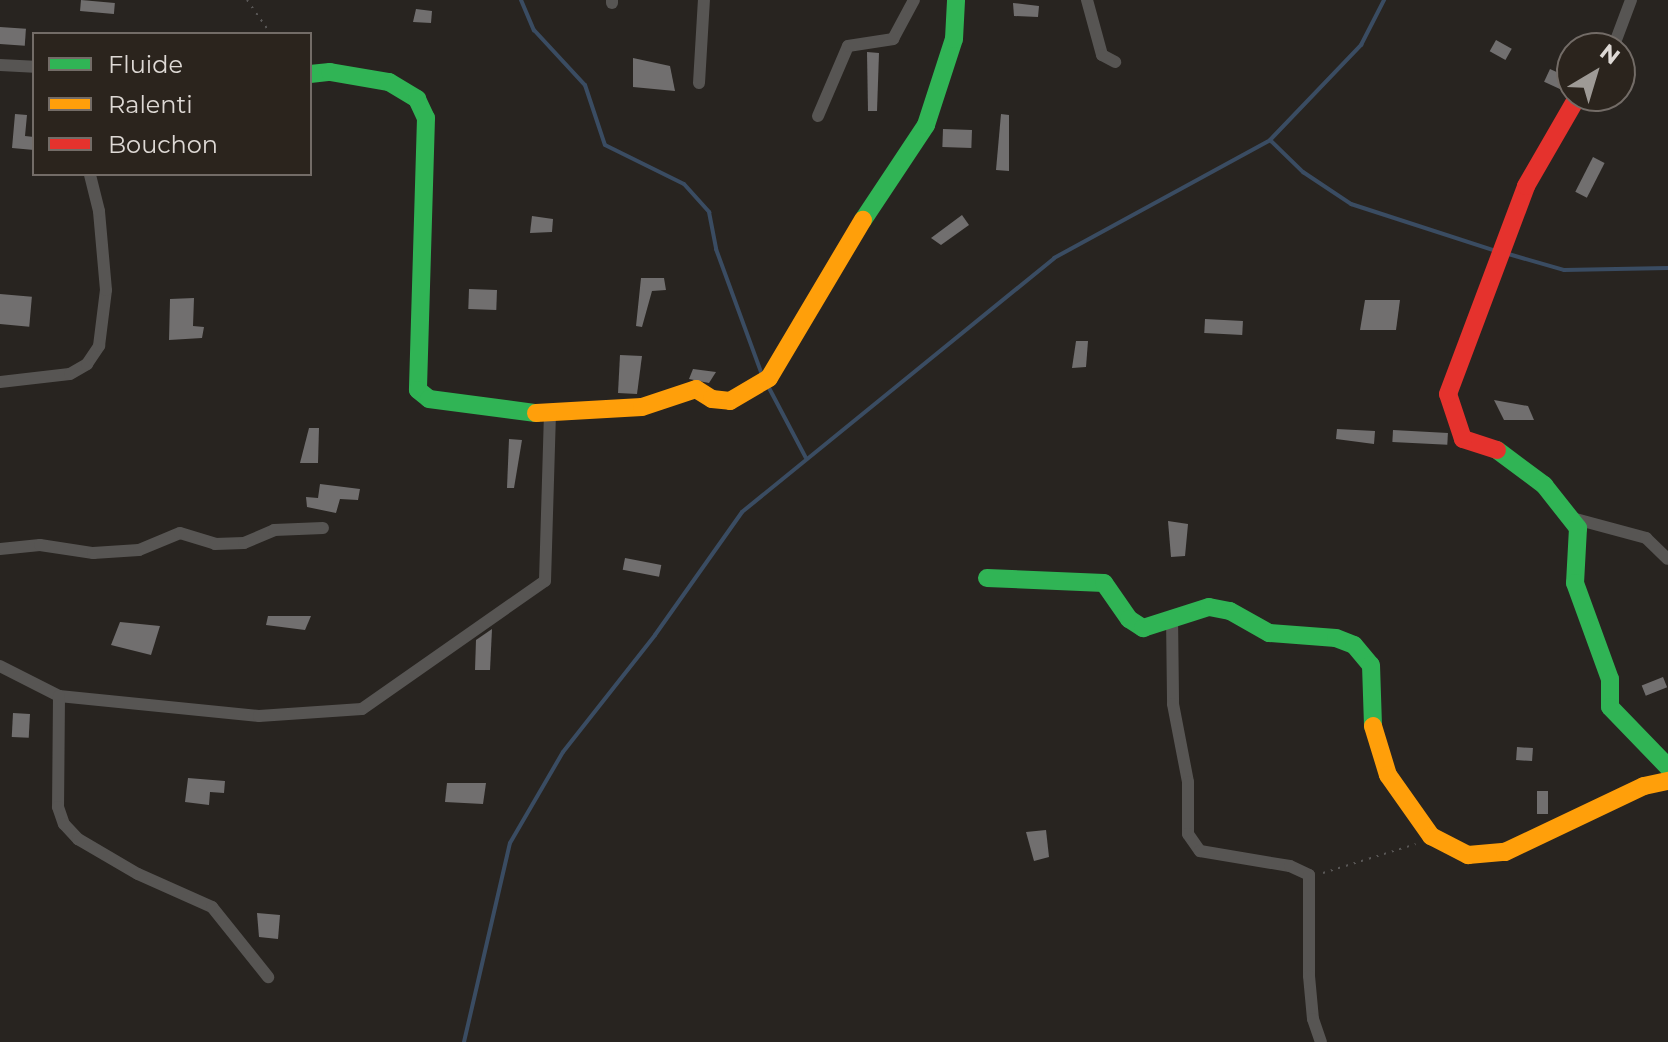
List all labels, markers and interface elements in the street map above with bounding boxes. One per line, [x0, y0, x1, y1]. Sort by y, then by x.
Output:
legend [32, 32, 312, 176]
north arrow [1556, 32, 1636, 112]
text: N [1595, 38, 1625, 70]
text: Fluide [108, 50, 183, 79]
text: Ralenti [108, 90, 193, 119]
text: Bouchon [108, 130, 218, 159]

